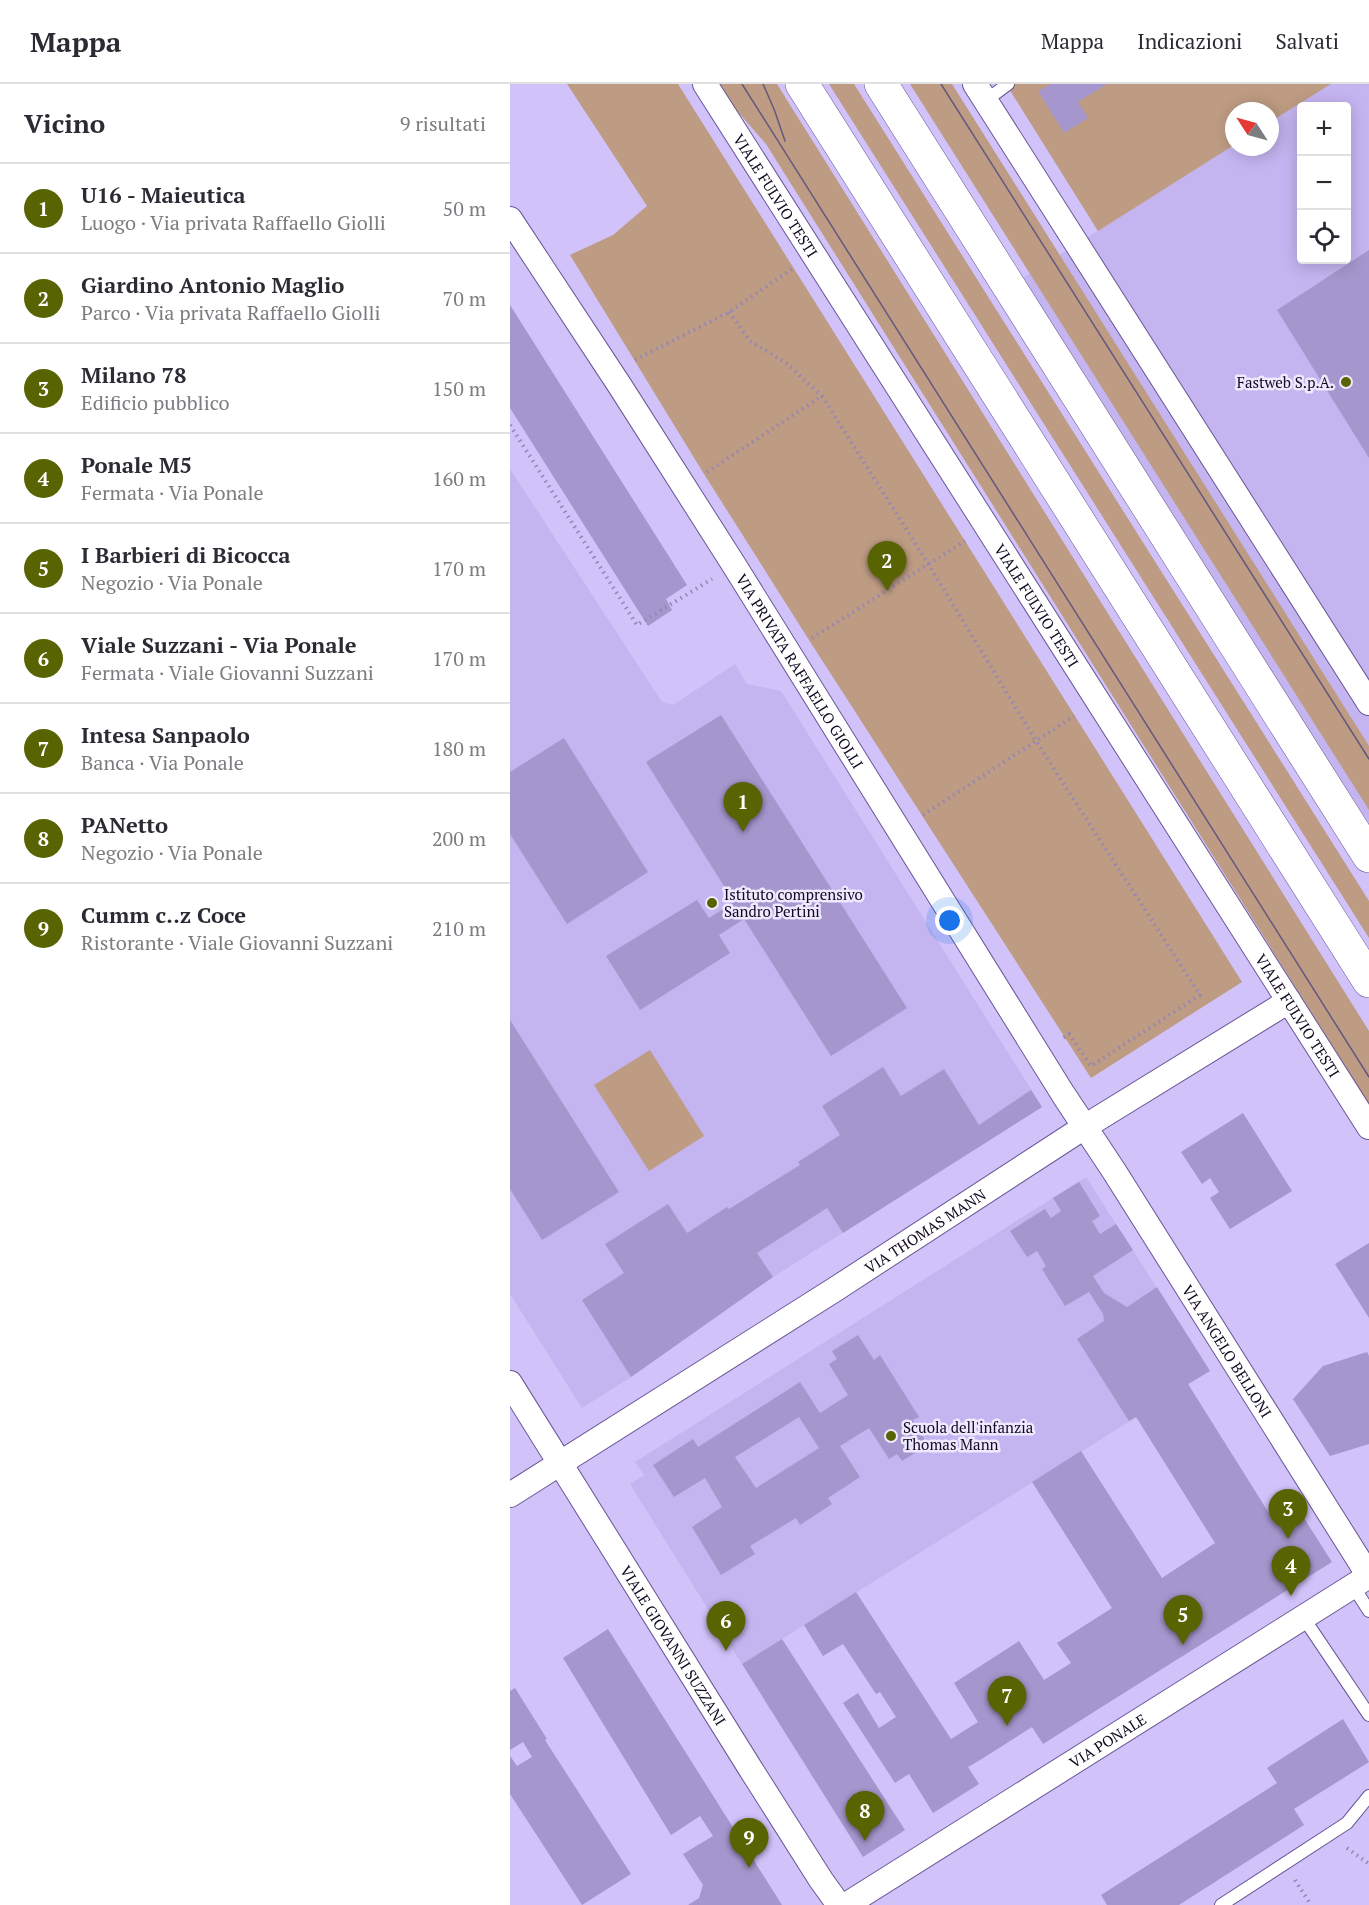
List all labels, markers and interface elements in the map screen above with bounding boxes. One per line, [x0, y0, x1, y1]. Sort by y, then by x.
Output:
text: Mappa [30, 23, 121, 60]
text: Mappa [1041, 27, 1104, 55]
text: Indicazioni [1137, 27, 1242, 55]
text: Salvati [1275, 27, 1339, 55]
north arrow [1225, 102, 1279, 156]
map controls [1297, 102, 1351, 264]
button: + [1297, 102, 1351, 156]
text: Vicino [24, 106, 105, 140]
text: 9 risultati [400, 110, 486, 137]
street label: VIALE FULVIO TESTI [729, 130, 823, 261]
button: − [1297, 156, 1351, 210]
text: U16 - Maieutica [81, 180, 246, 209]
text: 1 [38, 195, 49, 222]
text: 50 m [443, 195, 486, 222]
text: Luogo · Via privata Raffaello Giolli [81, 209, 386, 236]
button: locate [1297, 210, 1351, 264]
text: Giardino Antonio Maglio [81, 270, 344, 299]
text: 2 [38, 285, 49, 312]
text: 70 m [443, 285, 486, 312]
text: Parco · Via privata Raffaello Giolli [81, 299, 380, 326]
text: Milano 78 [81, 360, 186, 389]
place label: Fastweb S.p.A. [1237, 372, 1334, 392]
text: 3 [38, 375, 49, 402]
text: 150 m [432, 375, 486, 402]
marker: Fastweb S.p.A. [1339, 375, 1353, 389]
text: Edificio pubblico [81, 389, 230, 416]
text: Ponale M5 [81, 450, 192, 479]
text: 4 [38, 465, 49, 492]
text: 160 m [432, 465, 486, 492]
text: Fermata · Via Ponale [81, 479, 264, 506]
text: I Barbieri di Bicocca [81, 540, 291, 569]
street label: VIALE FULVIO TESTI [990, 540, 1084, 671]
pin: 2 [868, 542, 907, 591]
text: 5 [38, 555, 49, 582]
text: 170 m [432, 555, 486, 582]
text: Negozio · Via Ponale [81, 569, 263, 596]
street label: VIA PRIVATA RAFFAELLO GIOLLI [732, 570, 868, 772]
text: Viale Suzzani - Via Ponale [81, 630, 357, 659]
text: 6 [38, 645, 49, 672]
text: 170 m [432, 645, 486, 672]
text: Fermata · Viale Giovanni Suzzani [81, 659, 374, 686]
text: Intesa Sanpaolo [81, 720, 250, 749]
text: 7 [38, 735, 49, 762]
text: 180 m [432, 735, 486, 762]
text: Banca · Via Ponale [81, 749, 244, 776]
pin: 1 [724, 782, 762, 832]
text: PANetto [81, 810, 168, 839]
text: 8 [38, 825, 49, 852]
text: 200 m [432, 825, 486, 852]
text: Negozio · Via Ponale [81, 839, 263, 866]
place label: Istituto comprensivo Sandro Pertini [724, 884, 863, 921]
marker: Istituto comprensivo Sandro Pertini [705, 896, 719, 910]
text: Cumm c..z Coce [81, 900, 246, 929]
your location [935, 906, 964, 935]
text: 9 [38, 915, 49, 942]
text: 210 m [432, 915, 486, 942]
text: Ristorante · Viale Giovanni Suzzani [81, 929, 393, 956]
street label: VIALE FULVIO TESTI [1251, 950, 1345, 1081]
street label: VIA THOMAS MANN [861, 1184, 989, 1278]
street label: VIA ANGELO BELLONI [1178, 1281, 1277, 1421]
place label: Scuola dell'infanzia Thomas Mann [903, 1417, 1034, 1454]
marker: Scuola dell'infanzia Thomas Mann [884, 1429, 898, 1443]
pin: 3 [1268, 1490, 1308, 1539]
pin: 4 [1272, 1546, 1310, 1596]
street label: VIALE GIOVANNI SUZZANI [616, 1562, 731, 1729]
pin: 5 [1164, 1596, 1202, 1645]
pin: 6 [706, 1602, 746, 1651]
pin: 7 [988, 1676, 1026, 1726]
street label: VIA PONALE [1065, 1709, 1150, 1772]
pin: 8 [846, 1792, 884, 1841]
pin: 9 [730, 1818, 768, 1868]

